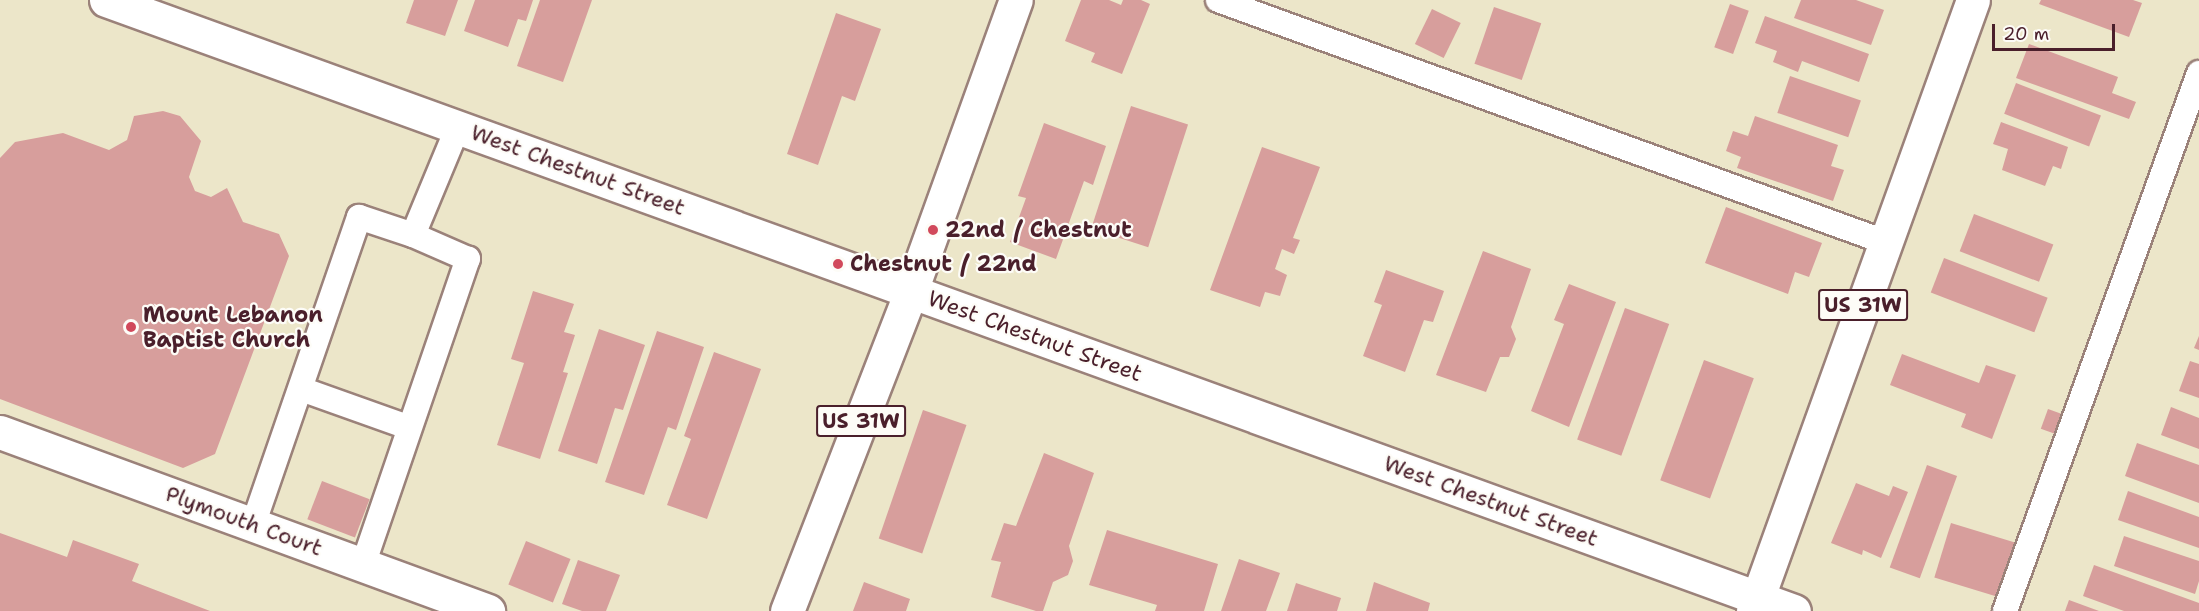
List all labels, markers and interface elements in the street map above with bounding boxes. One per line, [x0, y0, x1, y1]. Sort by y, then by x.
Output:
scale bar [1995, 12, 2118, 50]
text: 20 m [2003, 22, 2049, 46]
street label: West Chestnut Street [467, 119, 689, 221]
place label: 22nd / Chestnut [945, 217, 1132, 243]
marker: 22nd / Chestnut [926, 223, 940, 237]
place label: Chestnut / 22nd [850, 251, 1037, 277]
marker: Chestnut / 22nd [831, 257, 845, 271]
street label: West Chestnut Street [924, 285, 1146, 387]
road number: US 31W [1818, 287, 1908, 323]
place label: Mount Lebanon Baptist Church [143, 301, 323, 352]
marker: Mount Lebanon Baptist Church [124, 320, 138, 334]
road number: US 31W [816, 403, 906, 439]
street label: West Chestnut Street [1380, 450, 1602, 552]
street label: Plymouth Court [162, 480, 326, 562]

